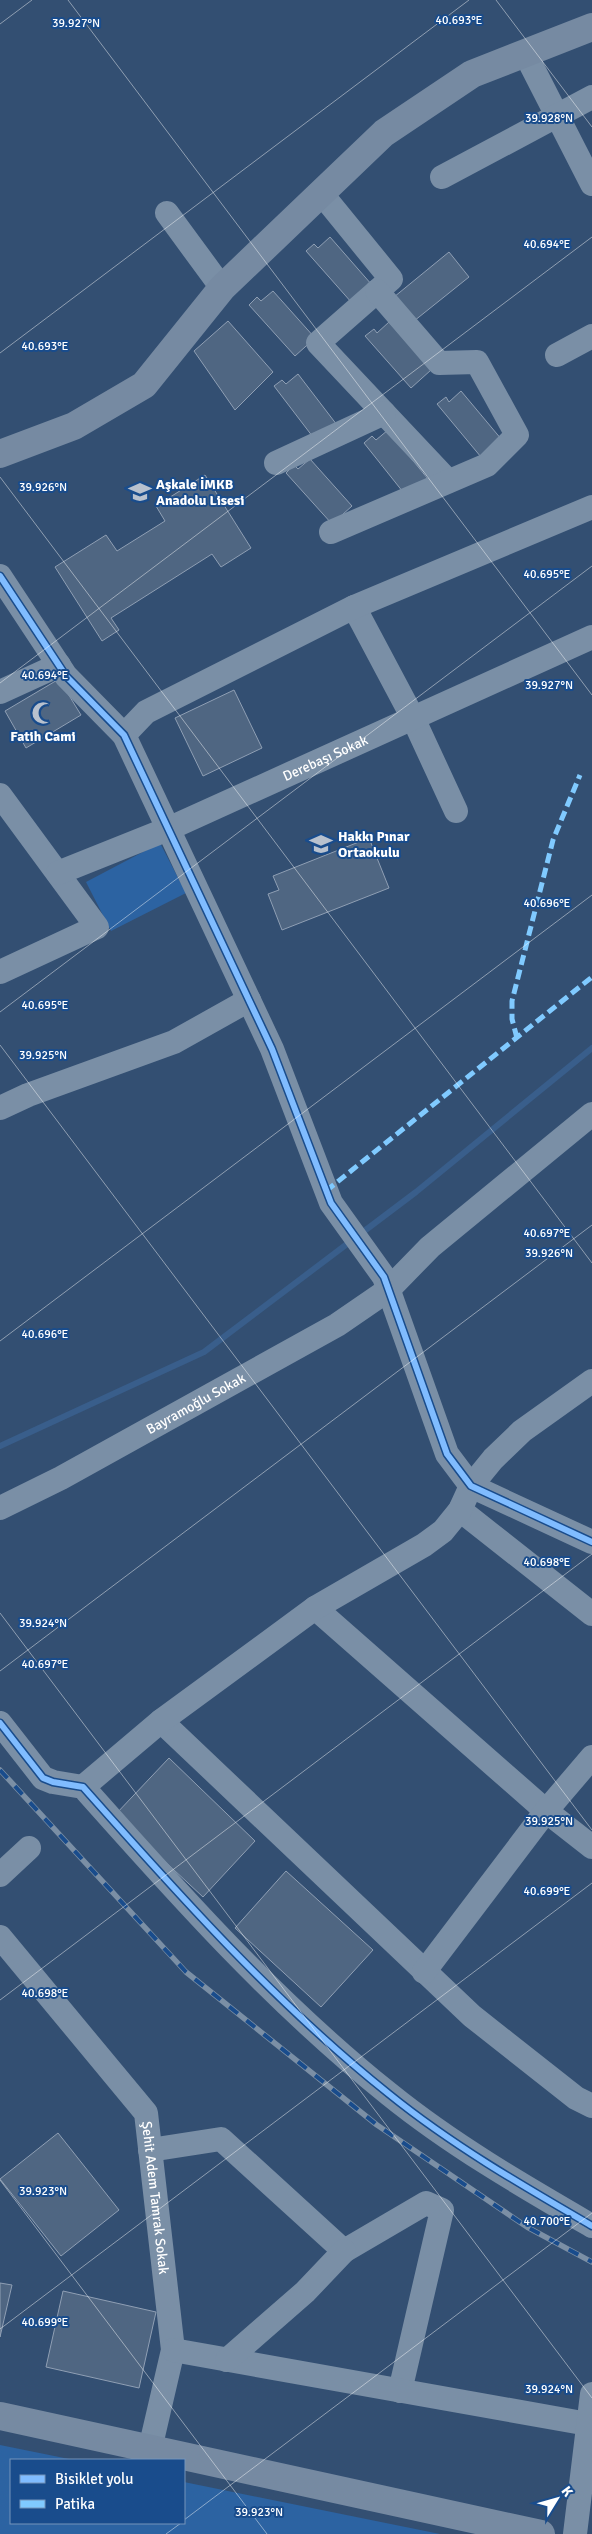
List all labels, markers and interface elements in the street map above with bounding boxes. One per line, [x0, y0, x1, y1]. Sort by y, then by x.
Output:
text: 40.693°E [436, 13, 483, 28]
text: 39.927°N [52, 16, 100, 31]
text: 39.928°N [525, 111, 573, 126]
text: 40.694°E [524, 237, 571, 252]
text: 40.693°E [22, 339, 69, 354]
place label: Aşkale İMKB Anadolu Lisesi [156, 476, 244, 509]
school or university icon: Aşkale İMKB Anadolu Lisesi [127, 479, 153, 505]
text: 39.926°N [19, 480, 67, 495]
text: 40.695°E [524, 567, 571, 582]
text: 40.694°E [22, 668, 69, 683]
text: 39.927°N [525, 678, 573, 693]
mosque icon: Fatih Cami [30, 700, 56, 726]
place label: Fatih Cami [10, 728, 76, 745]
street label: Derebaşı Sokak [280, 732, 371, 785]
place label: Hakkı Pınar Ortaokulu [338, 828, 410, 861]
school or university icon: Hakkı Pınar Ortaokulu [308, 831, 334, 857]
text: 40.696°E [524, 896, 571, 911]
text: 40.695°E [22, 998, 69, 1013]
text: 39.925°N [19, 1048, 67, 1063]
text: 40.697°E [524, 1226, 571, 1241]
text: 39.926°N [525, 1246, 573, 1261]
text: 40.696°E [22, 1327, 69, 1342]
street label: Bayramoğlu Sokak [143, 1369, 249, 1438]
text: 40.698°E [524, 1555, 571, 1570]
text: 39.924°N [19, 1616, 67, 1631]
text: 40.697°E [22, 1657, 69, 1672]
text: 39.925°N [525, 1814, 573, 1829]
text: 40.699°E [524, 1884, 571, 1899]
text: 40.698°E [22, 1986, 69, 2001]
street label: Şehit Adem Tamrak Sokak [138, 2120, 172, 2275]
text: 39.923°N [19, 2184, 67, 2199]
text: 40.700°E [524, 2214, 571, 2229]
text: 40.699°E [22, 2315, 69, 2330]
text: 39.924°N [525, 2382, 573, 2397]
legend [10, 2459, 185, 2524]
text: Bisiklet yolu [55, 2470, 133, 2488]
north arrow [532, 2474, 582, 2524]
text: K [558, 2483, 577, 2500]
text: Patika [55, 2495, 95, 2513]
text: 39.923°N [235, 2505, 283, 2520]

